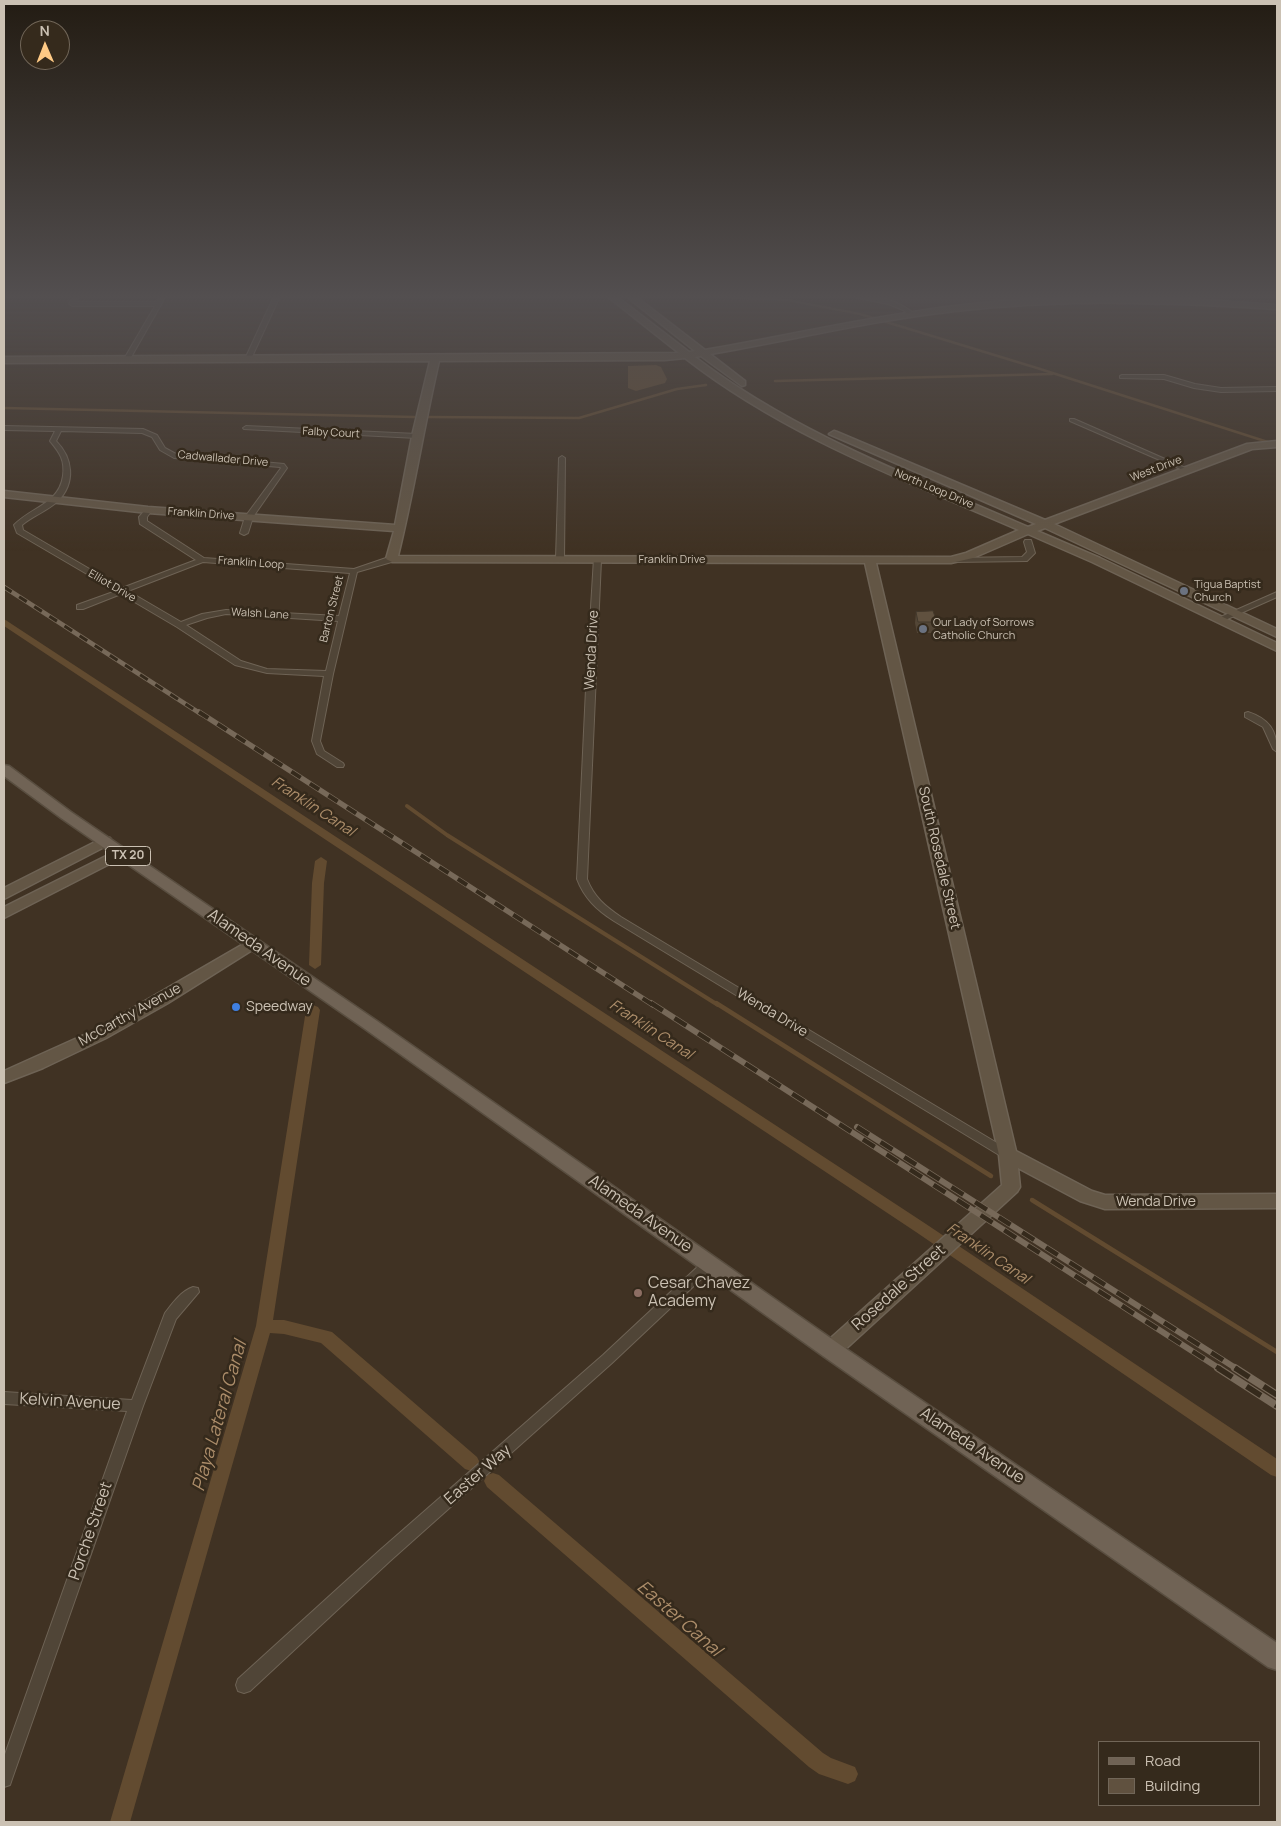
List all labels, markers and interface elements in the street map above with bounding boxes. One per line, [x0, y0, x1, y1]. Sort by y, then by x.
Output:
north arrow [20, 20, 70, 70]
text: N [40, 21, 50, 40]
street label: Falby Court [302, 425, 360, 441]
street label: Cadwallader Drive [177, 448, 269, 470]
street label: West Drive [1128, 453, 1184, 485]
street label: North Loop Drive [893, 466, 975, 512]
street label: Franklin Drive [167, 505, 235, 523]
street label: Franklin Drive [639, 553, 705, 567]
street label: Franklin Loop [217, 554, 285, 572]
street label: Elliot Drive [86, 567, 138, 605]
street label: Barton Street [317, 574, 347, 644]
place label: Tigua Baptist Church [1194, 578, 1261, 604]
marker: Tigua Baptist Church [1178, 585, 1190, 597]
street label: Walsh Lane [231, 606, 289, 622]
street label: Wenda Drive [582, 610, 602, 690]
place label: Our Lady of Sorrows Catholic Church [933, 616, 1034, 642]
marker: Our Lady of Sorrows Catholic Church [917, 623, 929, 635]
water label: Franklin Canal [268, 773, 358, 841]
street label: South Rosedale Street [914, 785, 964, 931]
road number: TX 20 [106, 846, 150, 866]
street label: Alameda Avenue [204, 905, 314, 991]
street label: McCarthy Avenue [76, 980, 184, 1050]
street label: Wenda Drive [733, 985, 811, 1041]
water label: Franklin Canal [606, 996, 696, 1064]
place label: Speedway [246, 999, 313, 1015]
marker: Speedway [230, 1001, 242, 1013]
street label: Alameda Avenue [585, 1171, 695, 1257]
street label: Wenda Drive [1116, 1194, 1196, 1210]
water label: Franklin Canal [943, 1220, 1033, 1288]
street label: Rosedale Street [848, 1241, 950, 1335]
place label: Cesar Chavez Academy [648, 1274, 750, 1312]
marker: Cesar Chavez Academy [632, 1287, 644, 1299]
water label: Playa Lateral Canal [188, 1338, 252, 1494]
street label: Kelvin Avenue [19, 1390, 121, 1414]
street label: Alameda Avenue [916, 1404, 1028, 1488]
street label: Easter Way [441, 1441, 515, 1509]
street label: Porche Street [65, 1479, 117, 1583]
water label: Easter Canal [632, 1576, 726, 1662]
legend [1098, 1741, 1261, 1806]
text: Road [1145, 1750, 1181, 1771]
text: Building [1145, 1775, 1200, 1796]

